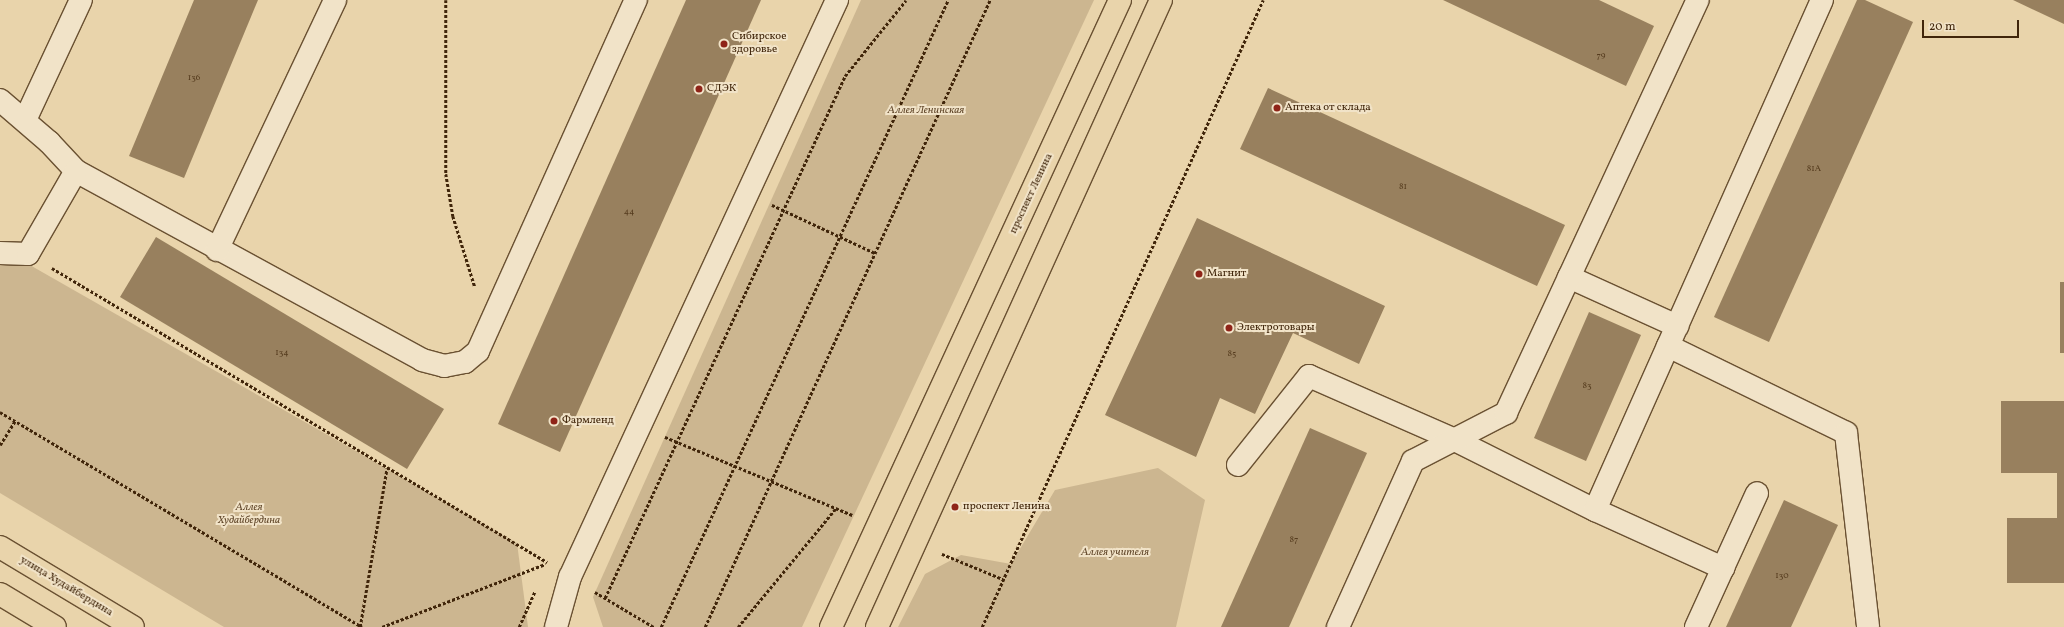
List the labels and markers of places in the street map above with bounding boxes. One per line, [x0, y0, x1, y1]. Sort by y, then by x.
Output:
place label: Сибирское здоровье [732, 31, 786, 57]
marker: Сибирское здоровье [719, 39, 729, 49]
place label: СДЭК [707, 82, 736, 96]
marker: СДЭК [694, 84, 704, 94]
place label: Аптека от склада [1285, 101, 1371, 115]
marker: Аптека от склада [1272, 103, 1282, 113]
place label: Магнит [1207, 267, 1246, 281]
marker: Магнит [1194, 269, 1204, 279]
place label: Электротовары [1237, 321, 1315, 335]
marker: Электротовары [1224, 323, 1234, 333]
place label: Фармленд [562, 414, 614, 428]
marker: Фармленд [549, 416, 559, 426]
place label: проспект Ленина [963, 500, 1050, 514]
marker: проспект Ленина [950, 502, 960, 512]

